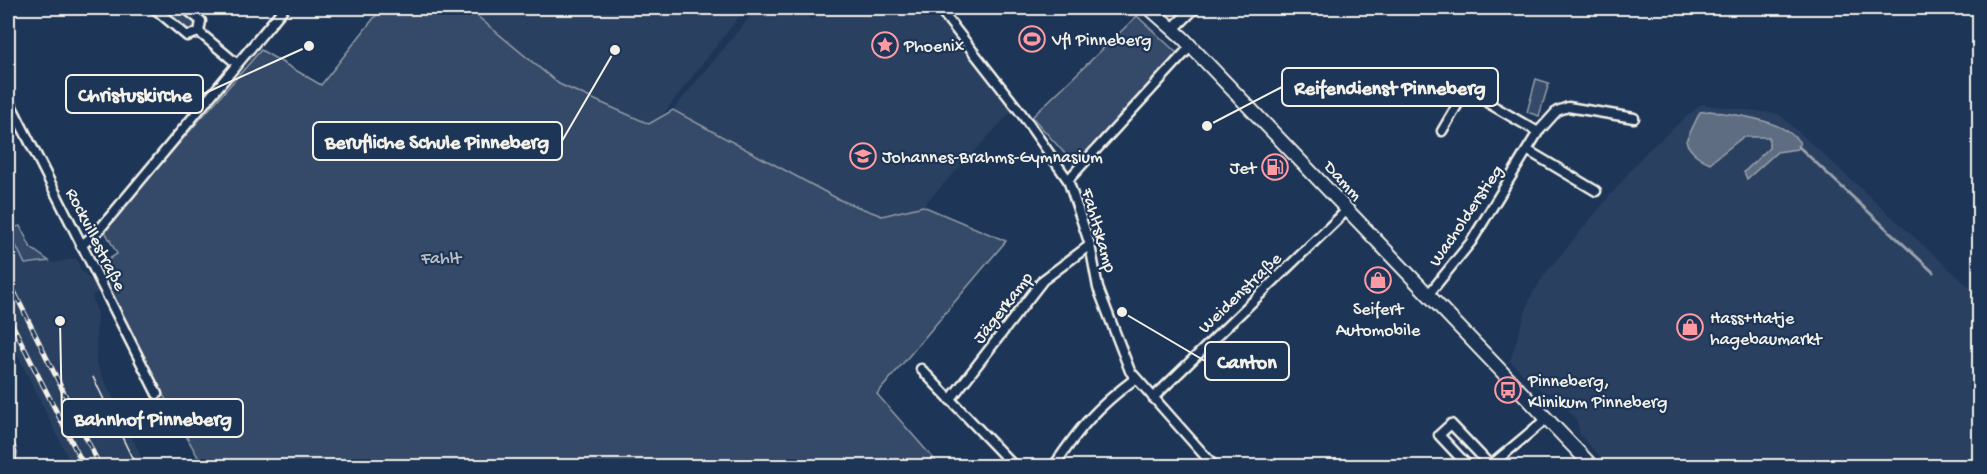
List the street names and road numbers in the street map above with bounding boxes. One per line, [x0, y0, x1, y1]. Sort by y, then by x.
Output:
street label: Damm [1318, 157, 1366, 206]
street label: Wacholderstieg [1425, 162, 1509, 271]
street label: Rockvillestraße [60, 185, 130, 296]
street label: Fahltskamp [1075, 185, 1120, 275]
street label: Weidenstraße [1195, 248, 1287, 339]
street label: Jägerkamp [970, 268, 1039, 349]

